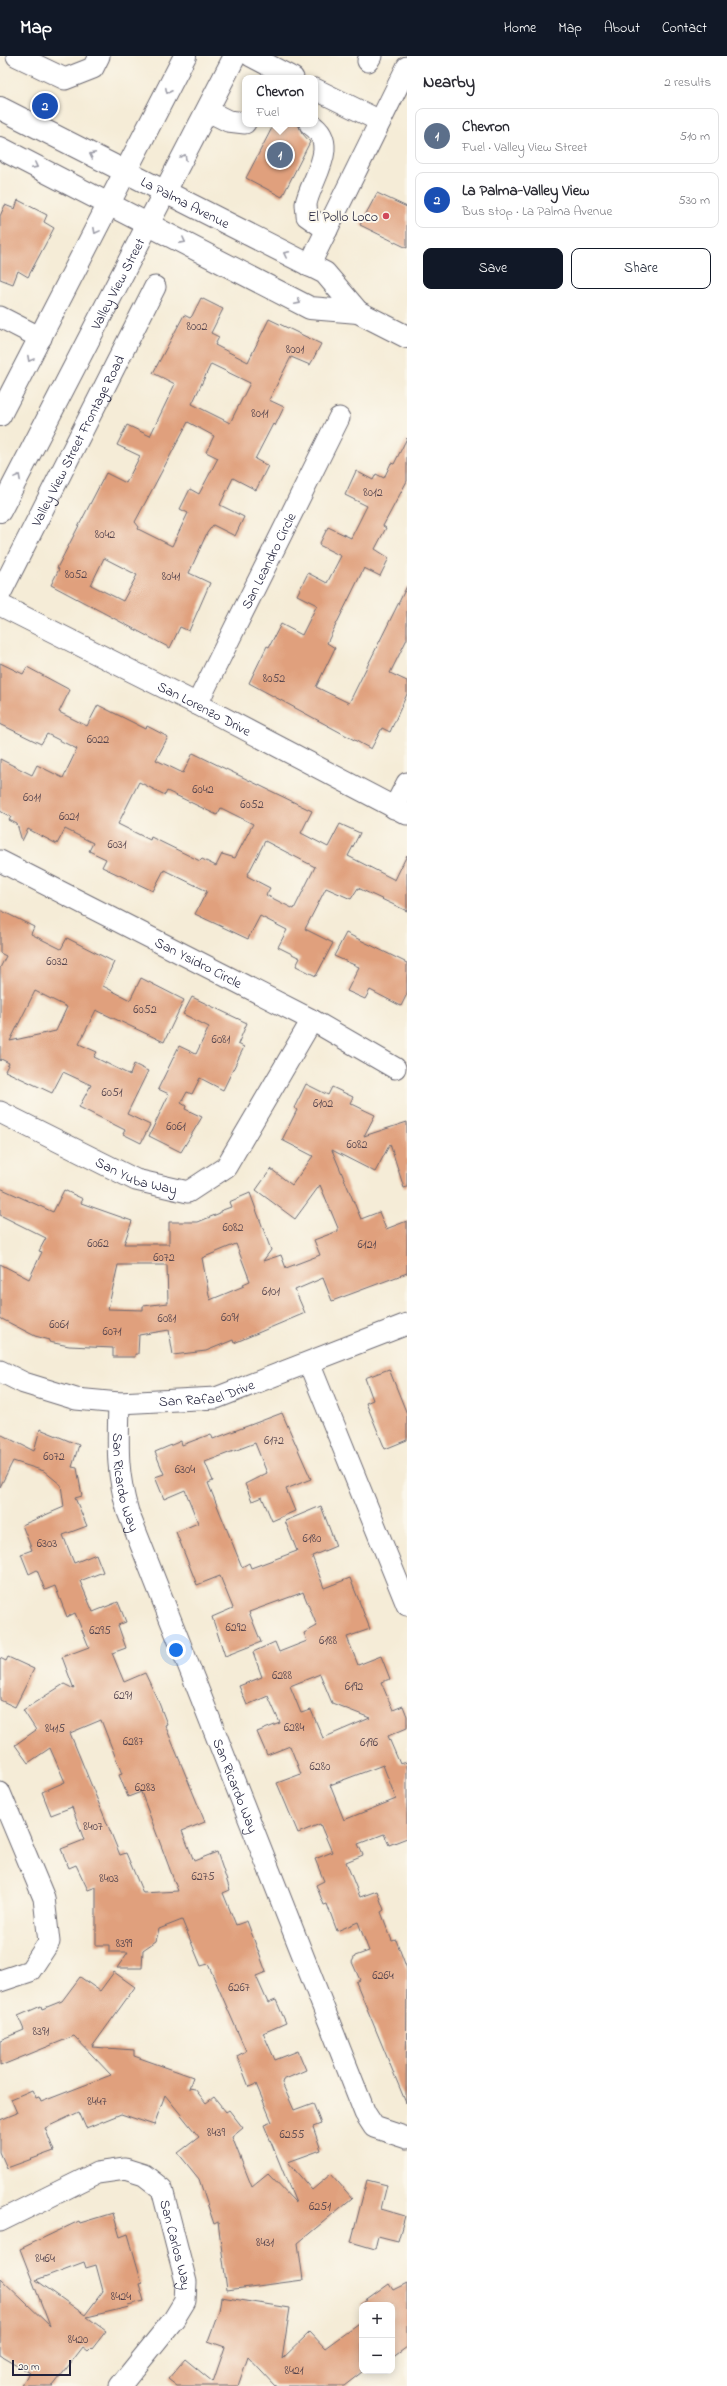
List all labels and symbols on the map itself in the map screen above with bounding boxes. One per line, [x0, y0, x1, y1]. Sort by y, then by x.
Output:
one-way arrow [165, 87, 173, 94]
pin: 2 [32, 91, 58, 121]
pin: 1 [267, 140, 293, 170]
one-way arrow [89, 152, 96, 159]
one-way arrow [179, 154, 187, 162]
one-way arrow [31, 161, 38, 168]
street label: La Palma Avenue [137, 172, 234, 235]
place label: El Pollo Loco [308, 207, 378, 228]
marker: El Pollo Loco [381, 211, 391, 221]
one-way arrow [93, 227, 100, 234]
street label: Valley View Street [86, 234, 151, 335]
one-way arrow [179, 236, 186, 244]
one-way arrow [282, 251, 290, 259]
one-way arrow [294, 297, 301, 304]
house number: 8002 [187, 318, 207, 336]
house number: 8001 [286, 341, 305, 359]
street label: Valley View Street Frontage Road [26, 352, 131, 531]
one-way arrow [27, 355, 34, 362]
house number: 8011 [251, 405, 269, 423]
one-way arrow [13, 473, 21, 481]
house number: 8012 [363, 484, 383, 502]
street label: San Leandro Circle [237, 509, 303, 613]
house number: 8042 [95, 526, 115, 544]
house number: 8052 [65, 566, 87, 584]
house number: 8041 [162, 568, 180, 586]
house number: 8052 [263, 670, 285, 688]
street label: San Lorenzo Drive [153, 677, 255, 743]
house number: 6022 [87, 731, 109, 749]
house number: 6042 [192, 781, 214, 799]
house number: 6011 [23, 789, 41, 807]
house number: 6052 [240, 796, 264, 814]
house number: 6021 [59, 808, 79, 826]
house number: 6031 [107, 836, 127, 854]
street label: San Ysidro Circle [151, 933, 246, 995]
house number: 6032 [46, 953, 68, 971]
house number: 6052 [133, 1001, 157, 1019]
house number: 6081 [212, 1031, 231, 1049]
house number: 6051 [101, 1084, 123, 1102]
house number: 6102 [313, 1095, 333, 1113]
house number: 6061 [166, 1118, 186, 1136]
house number: 6082 [347, 1136, 367, 1154]
street label: San Yuba Way [91, 1152, 179, 1202]
house number: 6082 [223, 1219, 243, 1237]
house number: 6062 [87, 1235, 109, 1253]
house number: 6121 [358, 1236, 377, 1254]
house number: 6072 [153, 1249, 175, 1267]
house number: 6101 [262, 1283, 280, 1301]
house number: 6091 [221, 1309, 239, 1327]
house number: 6081 [158, 1310, 177, 1328]
house number: 6061 [49, 1316, 69, 1334]
house number: 6071 [102, 1323, 122, 1341]
street label: San Rafael Drive [158, 1375, 259, 1413]
house number: 6172 [264, 1432, 284, 1450]
street label: San Ricardo Way [106, 1433, 144, 1536]
house number: 6072 [43, 1448, 65, 1466]
house number: 6304 [175, 1461, 195, 1479]
house number: 6180 [303, 1530, 321, 1548]
house number: 6303 [37, 1535, 57, 1553]
house number: 6292 [226, 1619, 246, 1637]
house number: 6295 [89, 1622, 111, 1640]
house number: 6188 [319, 1632, 338, 1650]
your location [166, 1640, 186, 1660]
house number: 6288 [272, 1667, 293, 1685]
house number: 6192 [345, 1678, 363, 1696]
house number: 6291 [114, 1687, 133, 1705]
house number: 6284 [284, 1719, 304, 1737]
house number: 8415 [45, 1720, 65, 1738]
house number: 6287 [123, 1733, 143, 1751]
house number: 6196 [360, 1734, 379, 1752]
street label: San Ricardo Way [206, 1736, 263, 1837]
house number: 6280 [310, 1758, 330, 1776]
house number: 6283 [135, 1779, 155, 1797]
house number: 8407 [83, 1818, 103, 1836]
house number: 6275 [191, 1868, 215, 1886]
house number: 8403 [99, 1870, 119, 1888]
house number: 8399 [116, 1935, 133, 1953]
house number: 6264 [372, 1967, 394, 1985]
house number: 6267 [228, 1979, 250, 1997]
house number: 8391 [33, 2023, 50, 2041]
house number: 8447 [87, 2093, 107, 2111]
house number: 8439 [207, 2124, 225, 2142]
house number: 6255 [280, 2126, 305, 2144]
street label: San Carlos Way [153, 2198, 195, 2291]
house number: 6251 [309, 2198, 331, 2216]
house number: 8431 [256, 2234, 274, 2252]
house number: 8464 [35, 2250, 55, 2268]
house number: 8424 [111, 2288, 131, 2306]
house number: 8420 [68, 2331, 88, 2349]
scale bar [12, 2358, 71, 2377]
house number: 8421 [284, 2362, 304, 2380]

